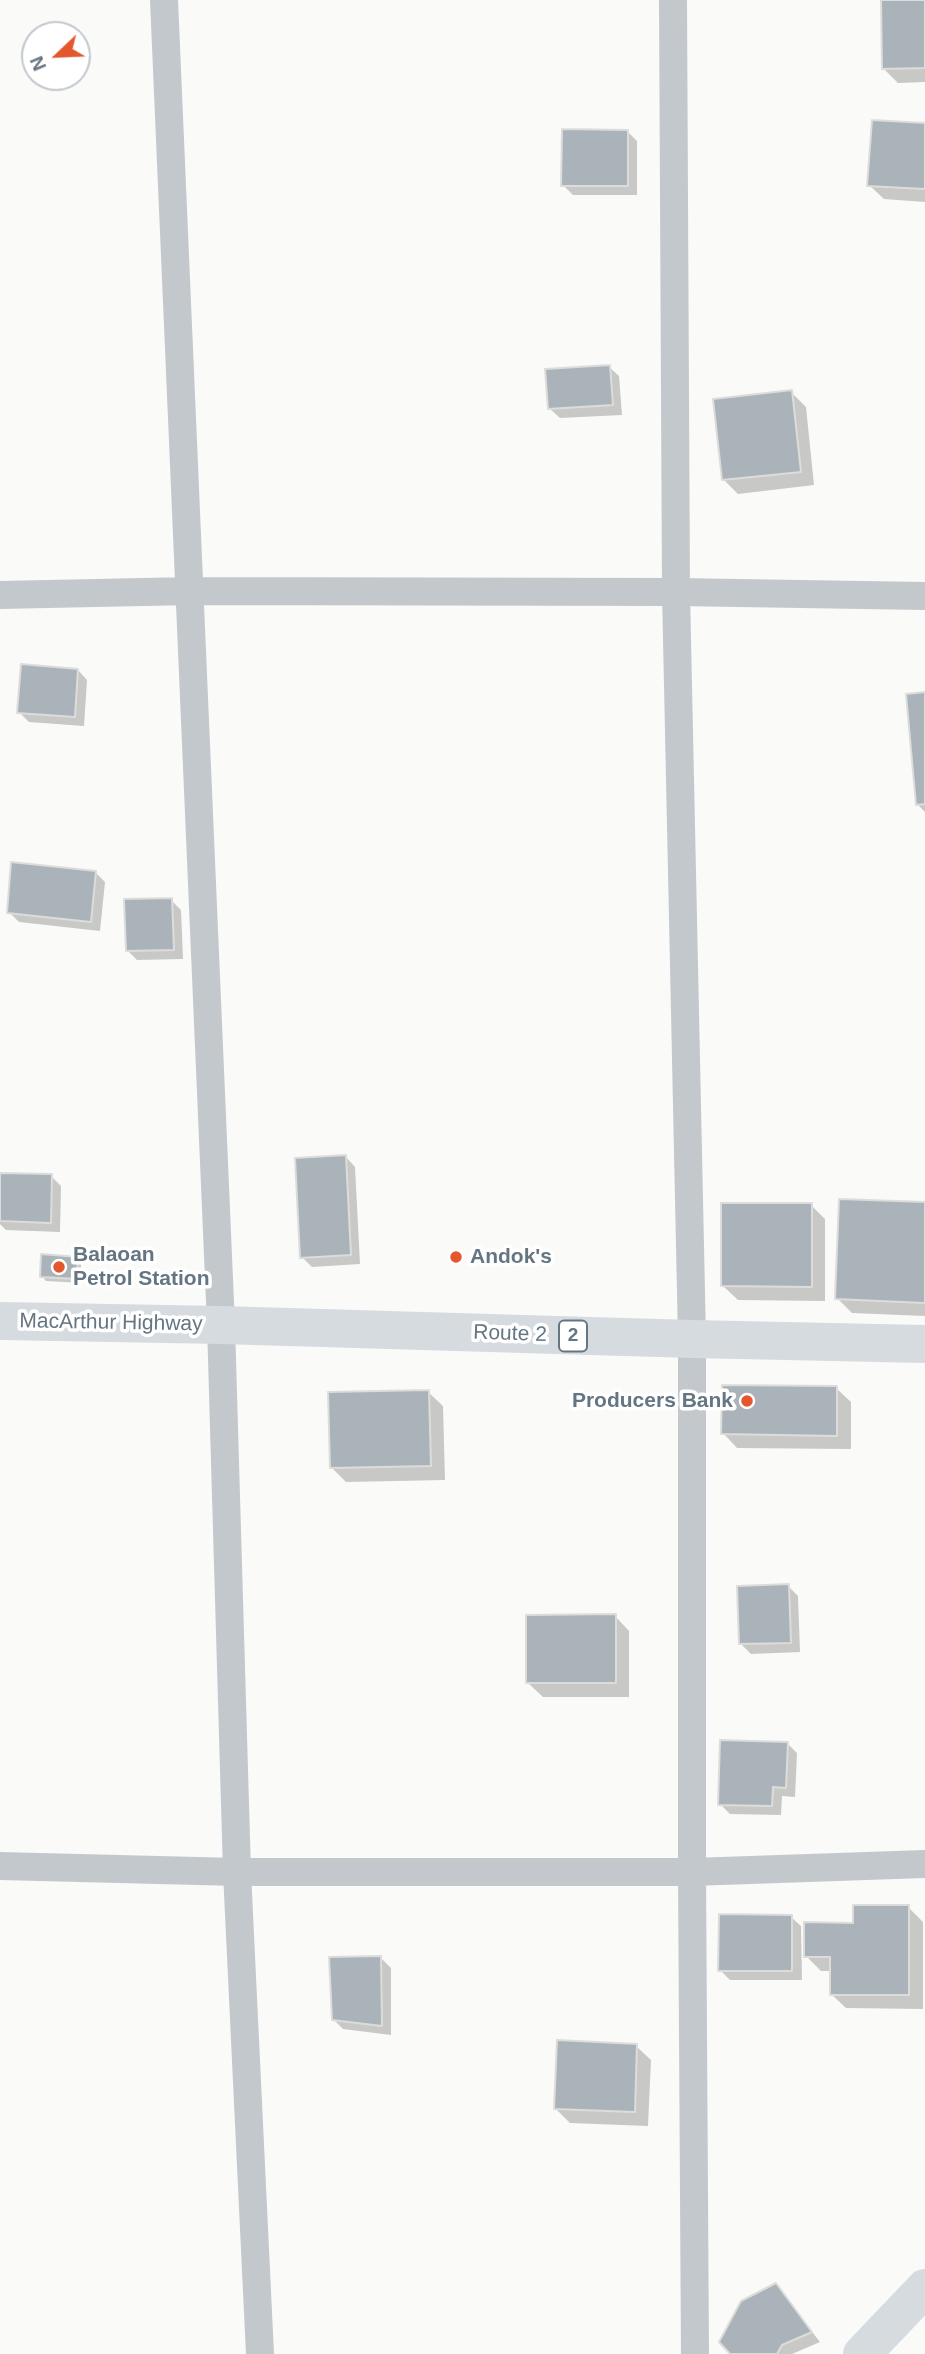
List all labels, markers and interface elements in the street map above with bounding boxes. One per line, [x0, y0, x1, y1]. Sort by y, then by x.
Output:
north arrow [21, 21, 91, 91]
text: N [26, 53, 50, 74]
place label: Balaoan Petrol Station [73, 1242, 210, 1292]
place label: Andok's [470, 1244, 552, 1270]
marker: Andok's [448, 1249, 464, 1265]
marker: Balaoan Petrol Station [51, 1259, 67, 1275]
street label: MacArthur Highway [19, 1309, 203, 1337]
street label: Route 2 [473, 1320, 547, 1348]
road number: 2 [559, 1320, 587, 1352]
place label: Producers Bank [572, 1388, 733, 1414]
marker: Producers Bank [739, 1393, 755, 1409]

